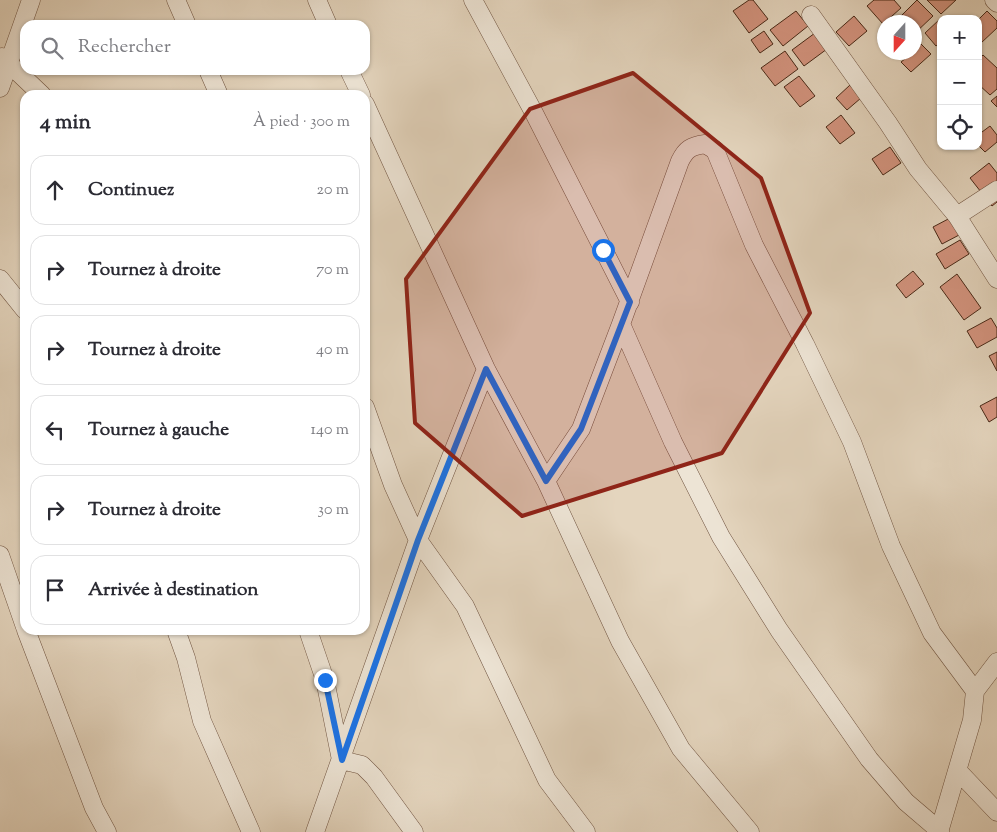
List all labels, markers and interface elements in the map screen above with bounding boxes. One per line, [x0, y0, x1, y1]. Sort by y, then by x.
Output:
north arrow [877, 15, 922, 60]
map controls [937, 15, 982, 150]
button: + [937, 15, 982, 60]
search box [20, 20, 370, 75]
icon: search [38, 34, 66, 62]
text: Rechercher [78, 34, 171, 61]
button: − [937, 60, 982, 105]
button: locate [937, 105, 982, 150]
text: 4 min [40, 108, 91, 138]
text: À pied · 300 m [253, 111, 350, 134]
icon: ahead [41, 176, 69, 204]
text: Continuez [88, 177, 174, 204]
text: 20 m [316, 179, 349, 202]
route start [592, 239, 615, 262]
icon: right [41, 256, 69, 284]
text: Tournez à droite [88, 257, 221, 284]
text: 70 m [316, 259, 349, 282]
icon: right [41, 336, 69, 364]
text: Tournez à droite [88, 337, 221, 364]
text: 40 m [316, 339, 349, 362]
icon: left [41, 416, 69, 444]
text: Tournez à gauche [88, 417, 229, 444]
text: 140 m [311, 419, 349, 442]
icon: right [41, 496, 69, 524]
text: Tournez à droite [88, 497, 221, 524]
text: 30 m [318, 499, 349, 522]
icon: arrive [41, 576, 69, 604]
text: Arrivée à destination [88, 577, 259, 604]
route end [314, 669, 337, 692]

